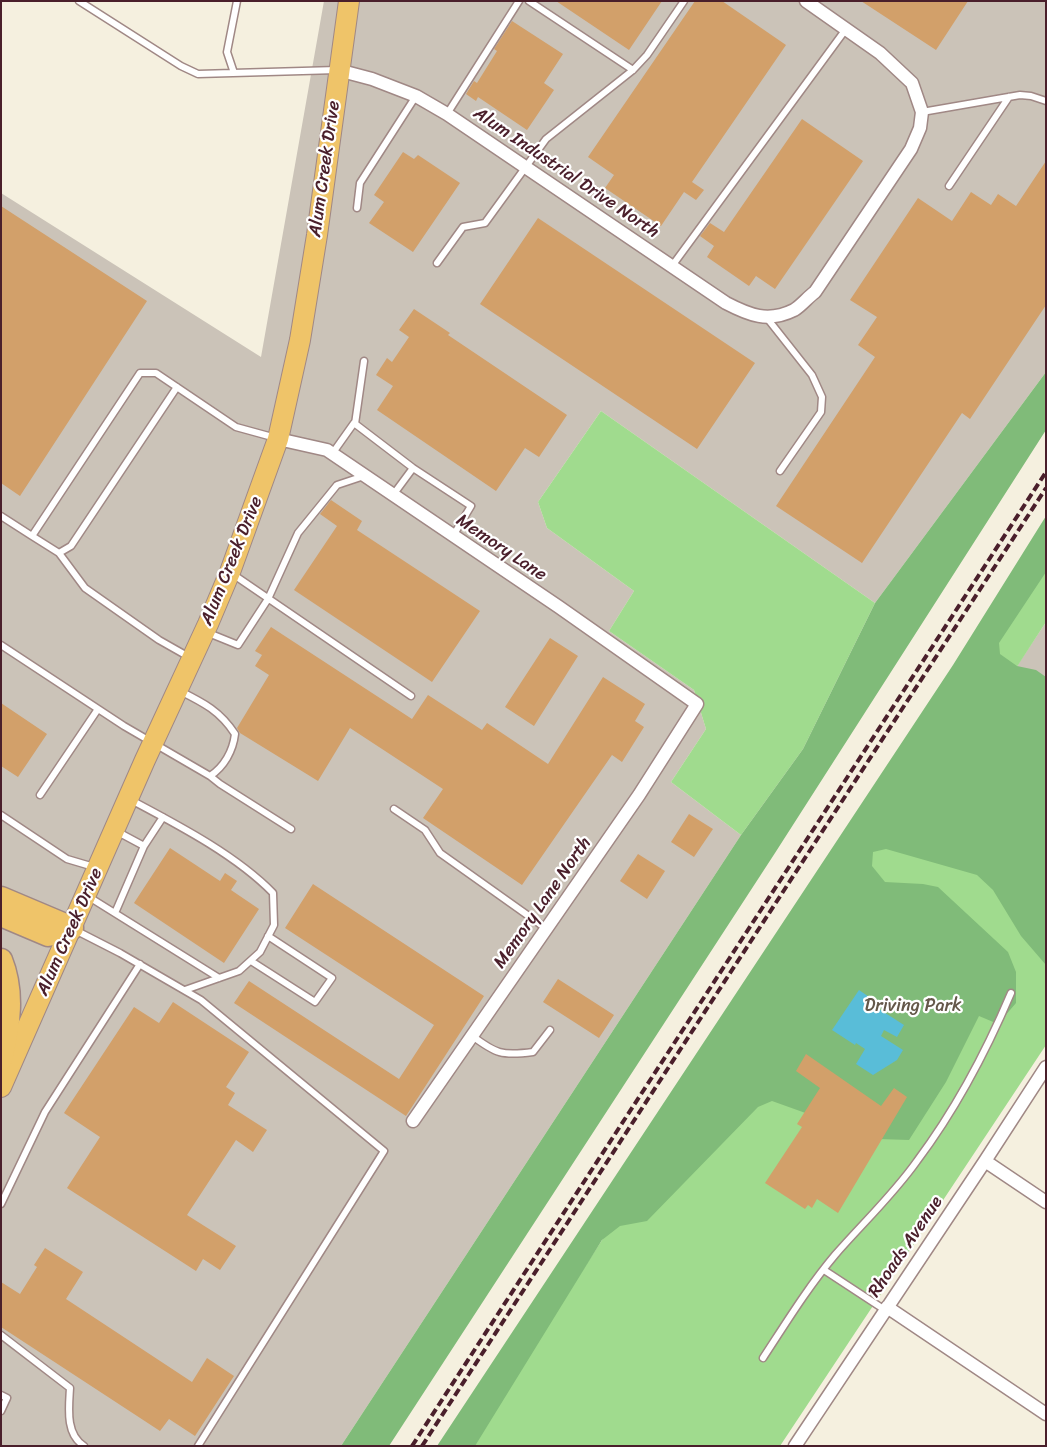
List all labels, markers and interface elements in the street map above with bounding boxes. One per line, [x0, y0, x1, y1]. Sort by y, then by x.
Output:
street label: Alum Creek Drive [305, 100, 345, 238]
street label: Alum Industrial Drive North [469, 103, 663, 243]
street label: Alum Creek Drive [196, 493, 268, 629]
street label: Memory Lane [452, 510, 550, 586]
street label: Memory Lane North [490, 833, 596, 973]
street label: Alum Creek Drive [32, 865, 108, 999]
park label: Driving Park [865, 995, 961, 1017]
street label: Rhoads Avenue [864, 1192, 948, 1302]

